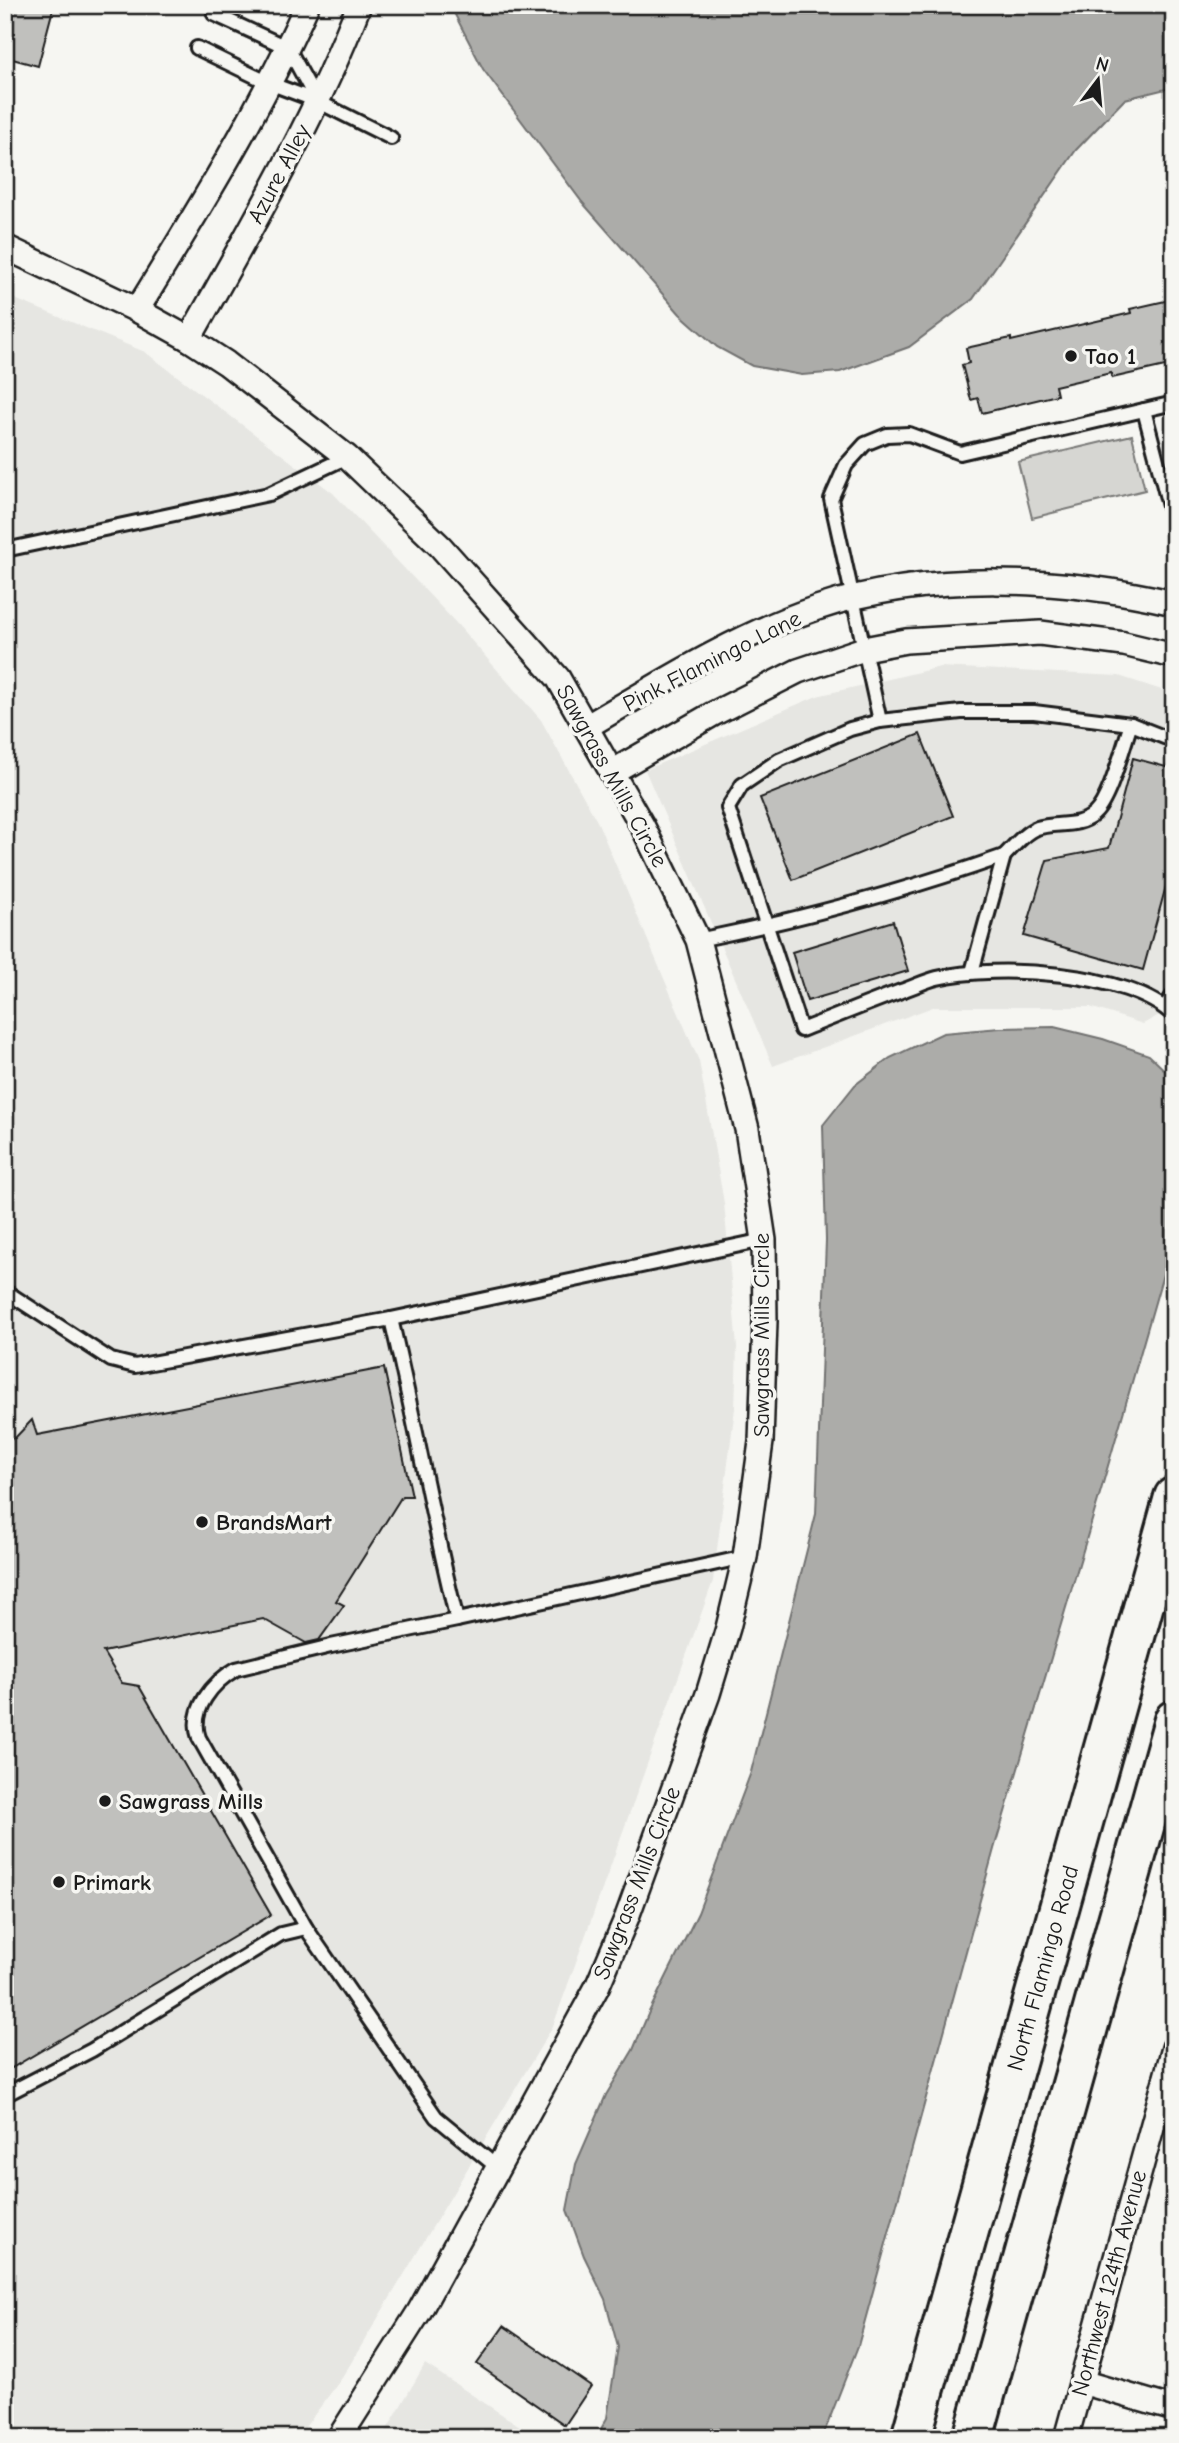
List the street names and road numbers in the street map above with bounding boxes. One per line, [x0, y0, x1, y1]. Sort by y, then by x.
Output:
street label: Azure Alley [242, 119, 317, 228]
street label: Pink Flamingo Lane [619, 604, 805, 718]
street label: Sawgrass Mills Circle [551, 680, 673, 872]
street label: Sawgrass Mills Circle [748, 1233, 775, 1437]
street label: Sawgrass Mills Circle [588, 1783, 686, 1983]
street label: North Flamingo Road [1001, 1862, 1084, 2074]
street label: Northwest 124th Avenue [1066, 2167, 1152, 2399]

